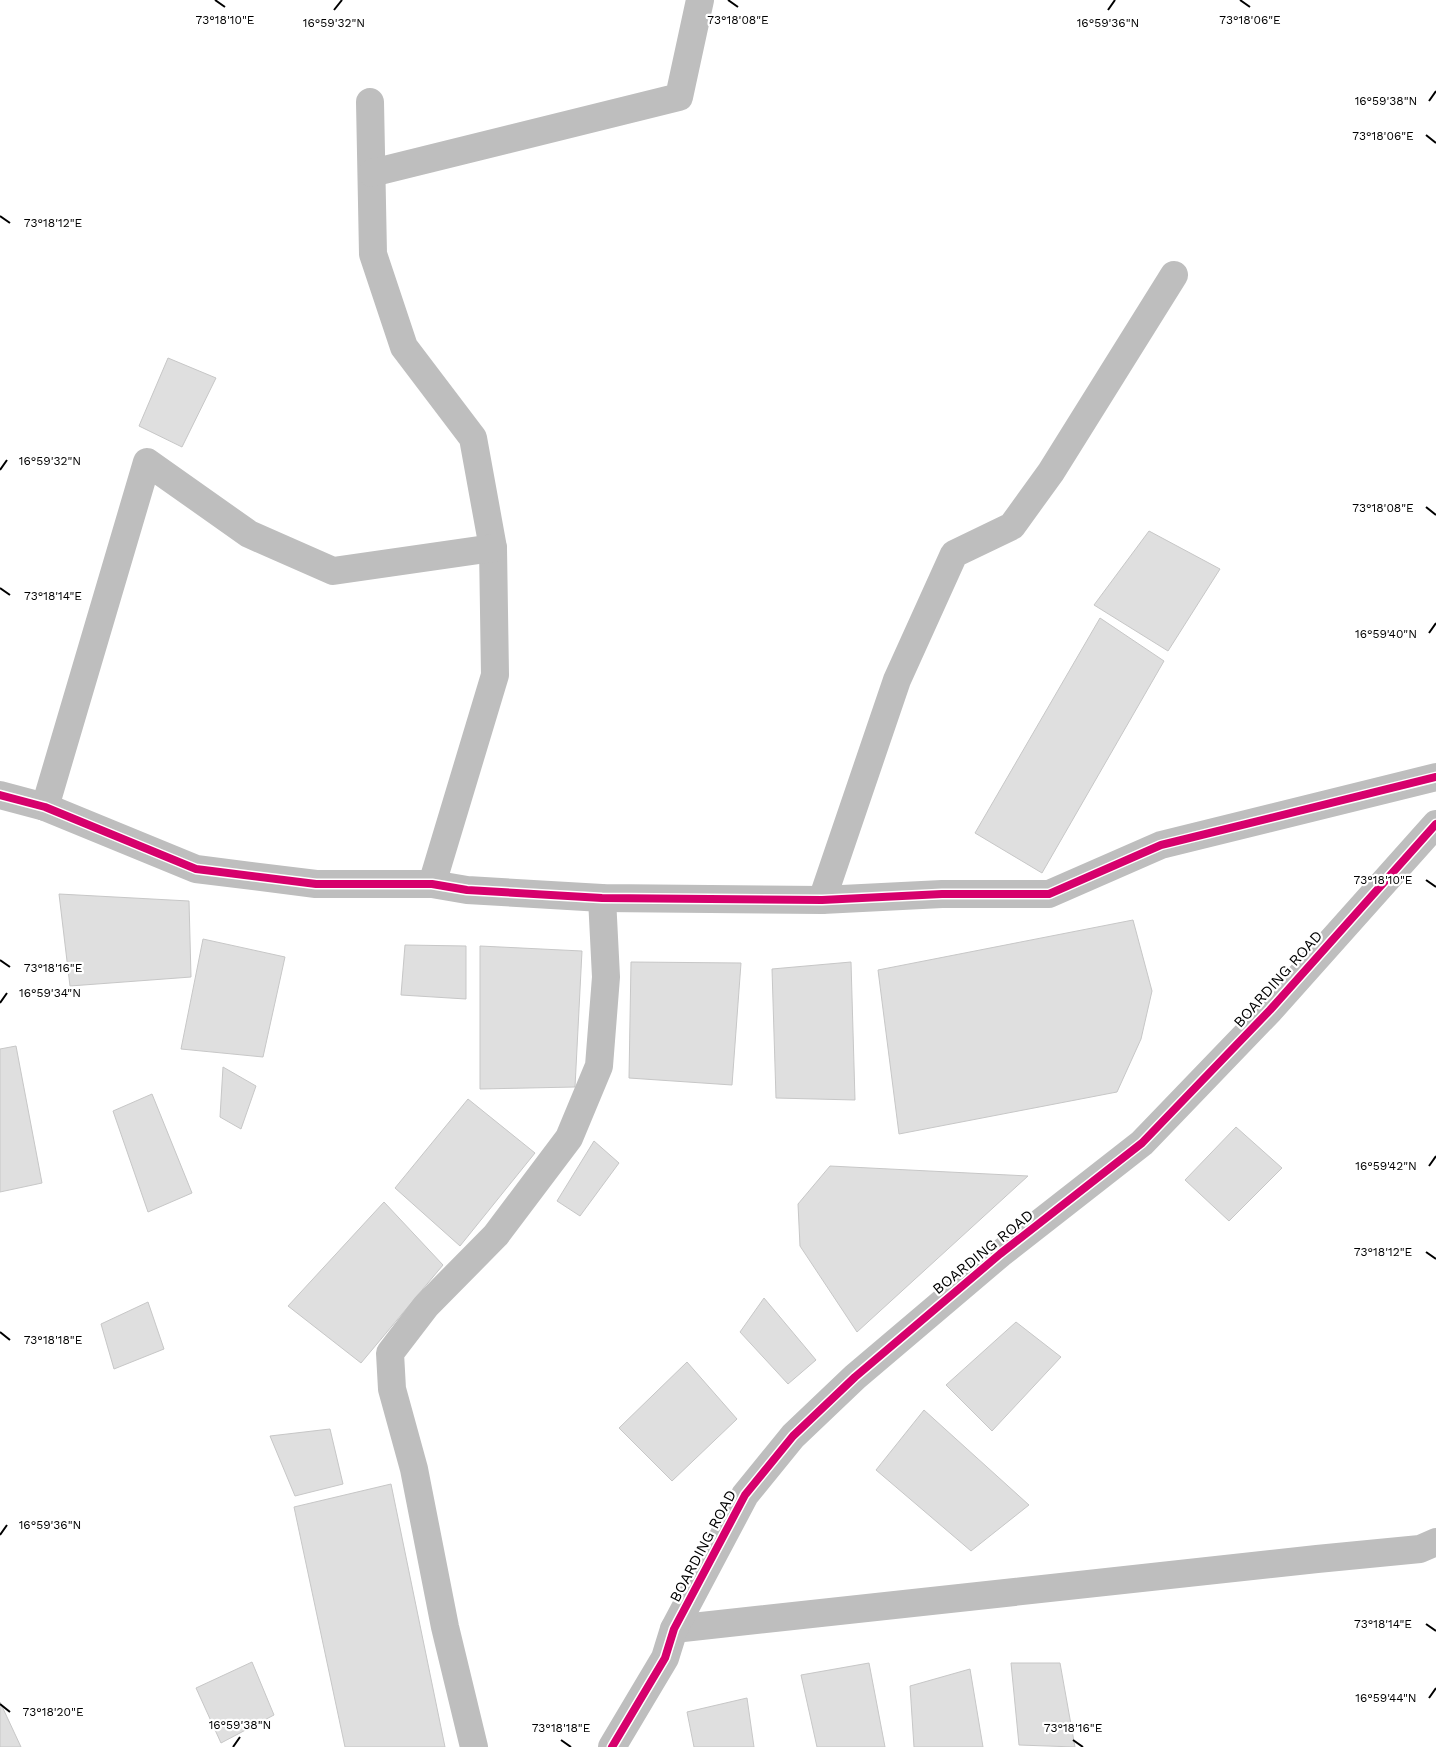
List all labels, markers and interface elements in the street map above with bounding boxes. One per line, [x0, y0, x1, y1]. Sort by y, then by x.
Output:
text: 73°18'10"E [196, 13, 255, 27]
text: 73°18'08"E [707, 13, 769, 27]
text: 73°18'06"E [1219, 13, 1281, 27]
text: 16°59'32"N [303, 16, 365, 30]
text: 16°59'36"N [1077, 16, 1139, 30]
text: 16°59'38"N [1355, 94, 1417, 108]
text: 73°18'06"E [1352, 129, 1414, 143]
text: 73°18'12"E [24, 216, 82, 230]
text: 16°59'32"N [19, 454, 81, 468]
text: 73°18'08"E [1352, 501, 1414, 515]
text: 73°18'14"E [24, 589, 82, 603]
text: 16°59'40"N [1355, 627, 1417, 641]
text: 73°18'10"E [1354, 873, 1413, 887]
street label: BOARDING ROAD [1230, 927, 1326, 1031]
text: 73°18'16"E [24, 961, 83, 975]
text: 16°59'34"N [19, 986, 81, 1000]
text: 16°59'42"N [1355, 1159, 1417, 1173]
street label: BOARDING ROAD [929, 1206, 1037, 1298]
text: 73°18'12"E [1354, 1245, 1412, 1259]
text: 73°18'18"E [24, 1333, 83, 1347]
street label: BOARDING ROAD [666, 1487, 740, 1605]
text: 16°59'36"N [19, 1518, 81, 1532]
text: 73°18'14"E [1354, 1617, 1412, 1631]
text: 16°59'44"N [1355, 1691, 1417, 1705]
text: 73°18'20"E [22, 1705, 84, 1719]
text: 16°59'38"N [209, 1718, 271, 1732]
text: 73°18'18"E [532, 1721, 591, 1735]
text: 73°18'16"E [1044, 1721, 1103, 1735]

